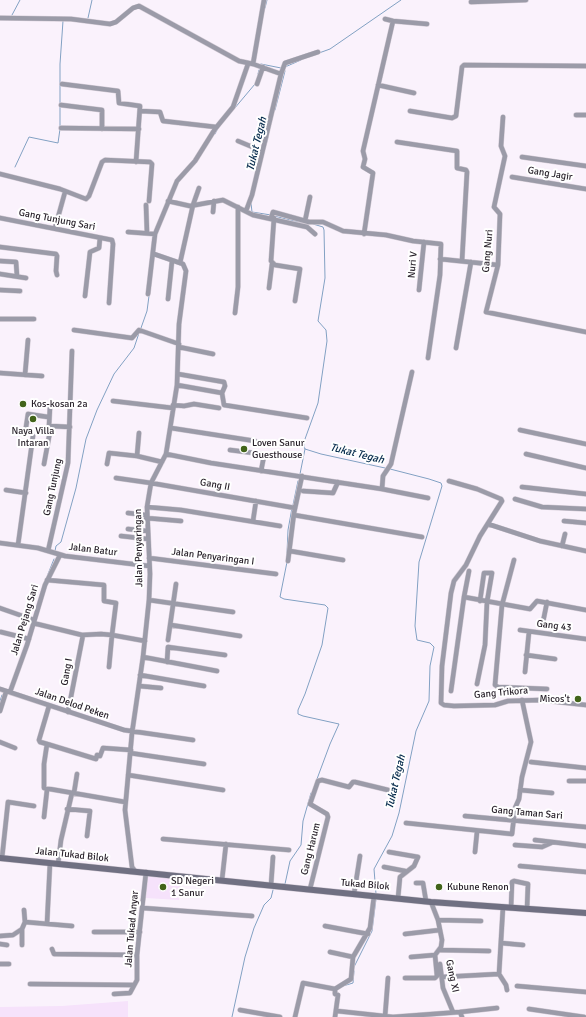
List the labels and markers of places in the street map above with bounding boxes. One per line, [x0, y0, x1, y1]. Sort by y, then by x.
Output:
place label: Kos-kosan 2a [31, 398, 87, 410]
marker: Kos-kosan 2a [18, 399, 28, 409]
marker: Naya Villa Intaran [28, 414, 38, 424]
place label: Naya Villa Intaran [12, 425, 54, 448]
place label: Loven Sanur Guesthouse [252, 437, 304, 460]
marker: Loven Sanur Guesthouse [239, 444, 249, 454]
place label: Micos't [539, 693, 570, 705]
marker: Micos't [573, 694, 583, 704]
place label: SD Negeri 1 Sanur [171, 875, 214, 898]
place label: Kubune Renon [447, 881, 509, 893]
marker: SD Negeri 1 Sanur [158, 882, 168, 892]
marker: Kubune Renon [434, 882, 444, 892]

